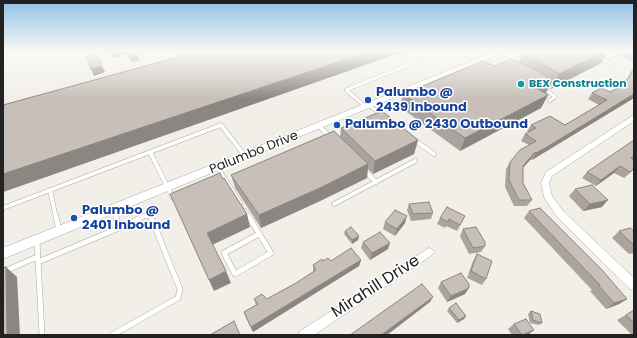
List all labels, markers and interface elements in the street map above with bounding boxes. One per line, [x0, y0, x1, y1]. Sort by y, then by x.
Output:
place label: BEX Construction [529, 77, 627, 91]
marker: BEX Construction [516, 79, 526, 89]
place label: Palumbo @ 2439 Inbound [376, 85, 467, 116]
marker: Palumbo @ 2439 Inbound [363, 95, 373, 105]
place label: Palumbo @ 2430 Outbound [345, 117, 528, 133]
marker: Palumbo @ 2430 Outbound [332, 120, 342, 130]
street label: Palumbo Drive [207, 128, 301, 178]
place label: Palumbo @ 2401 Inbound [82, 203, 170, 234]
marker: Palumbo @ 2401 Inbound [69, 213, 79, 223]
street label: Mirahill Drive [328, 251, 424, 323]

